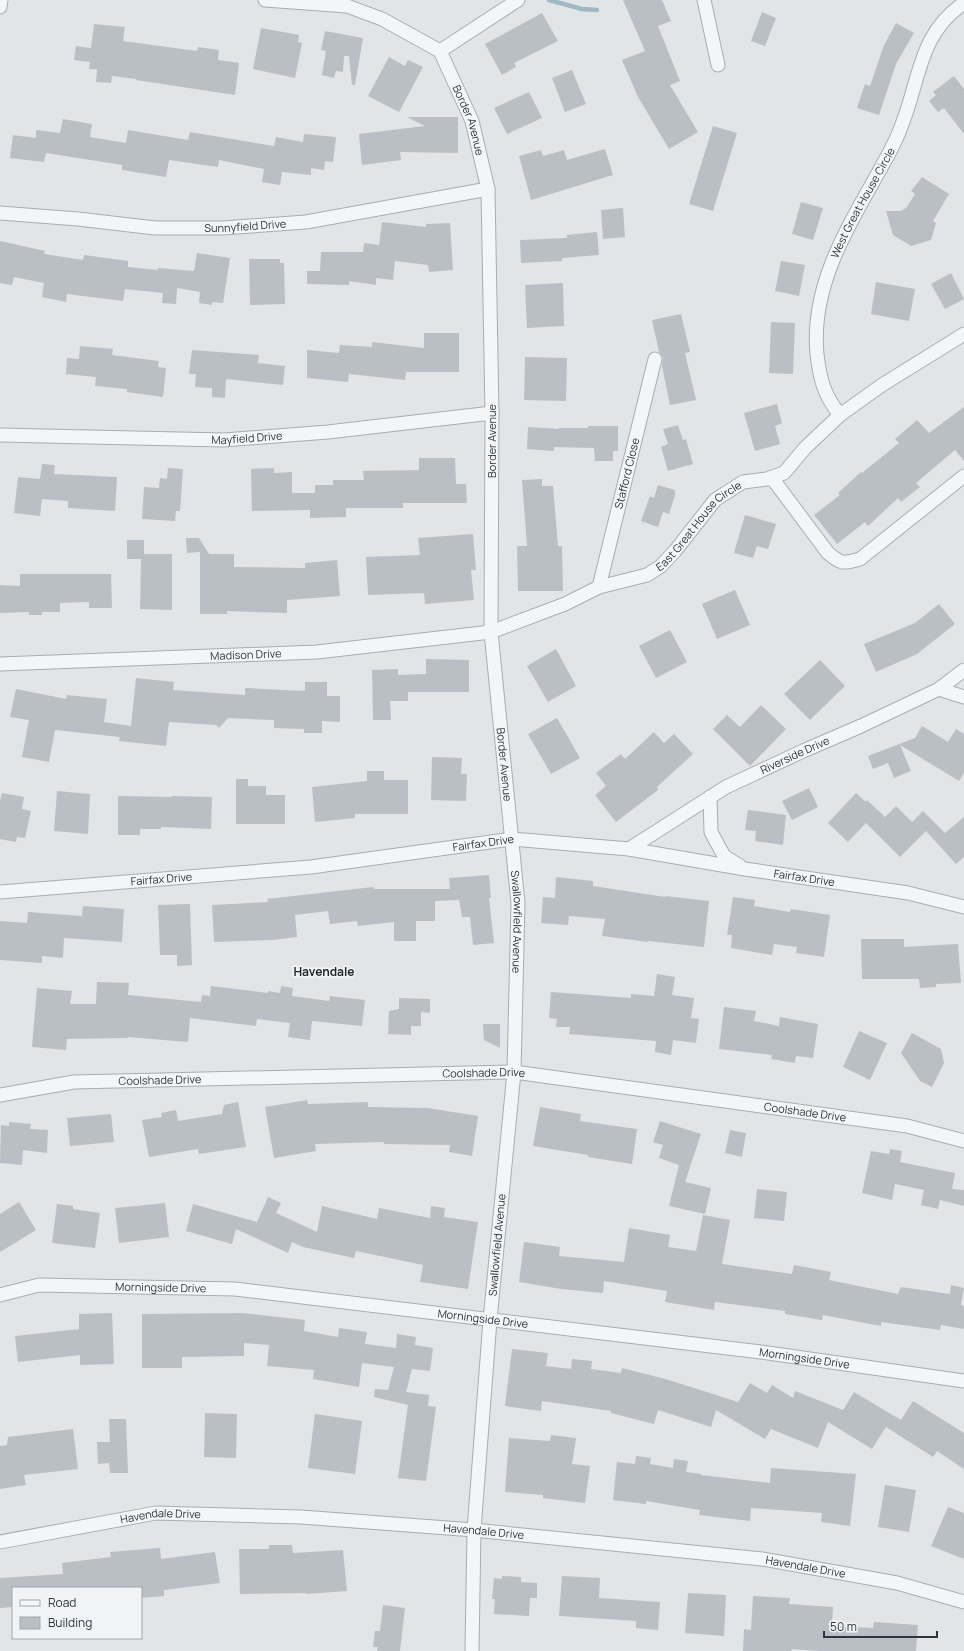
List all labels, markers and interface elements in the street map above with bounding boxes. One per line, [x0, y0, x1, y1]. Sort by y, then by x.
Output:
street label: Border Avenue [449, 82, 488, 157]
street label: West Great House Circle [827, 144, 898, 260]
street label: Sunnyfield Drive [204, 215, 287, 235]
street label: Border Avenue [484, 403, 499, 478]
street label: Mayfield Drive [211, 427, 283, 447]
street label: Stafford Close [610, 436, 643, 510]
street label: East Great House Circle [653, 477, 744, 574]
street label: Madison Drive [210, 645, 282, 663]
street label: Border Avenue [494, 727, 516, 803]
street label: Riverside Drive [758, 732, 832, 777]
street label: Fairfax Drive [452, 831, 515, 854]
street label: Fairfax Drive [773, 865, 836, 889]
street label: Fairfax Drive [130, 869, 193, 888]
street label: Swallowfield Avenue [508, 870, 526, 974]
district label: Havendale [293, 963, 355, 980]
street label: Coolshade Drive [442, 1064, 527, 1081]
street label: Coolshade Drive [118, 1071, 202, 1088]
street label: Coolshade Drive [763, 1098, 848, 1125]
street label: Swallowfield Avenue [485, 1192, 509, 1297]
street label: Morningside Drive [115, 1279, 207, 1295]
street label: Morningside Drive [437, 1305, 530, 1331]
street label: Morningside Drive [758, 1344, 851, 1372]
street label: Havendale Drive [119, 1505, 202, 1527]
street label: Havendale Drive [443, 1520, 525, 1542]
street label: Havendale Drive [764, 1552, 848, 1581]
legend [12, 1587, 142, 1639]
text: Road [48, 1594, 76, 1611]
scale bar [824, 1613, 937, 1639]
text: Building [48, 1614, 92, 1631]
text: 50 m [830, 1618, 857, 1635]

